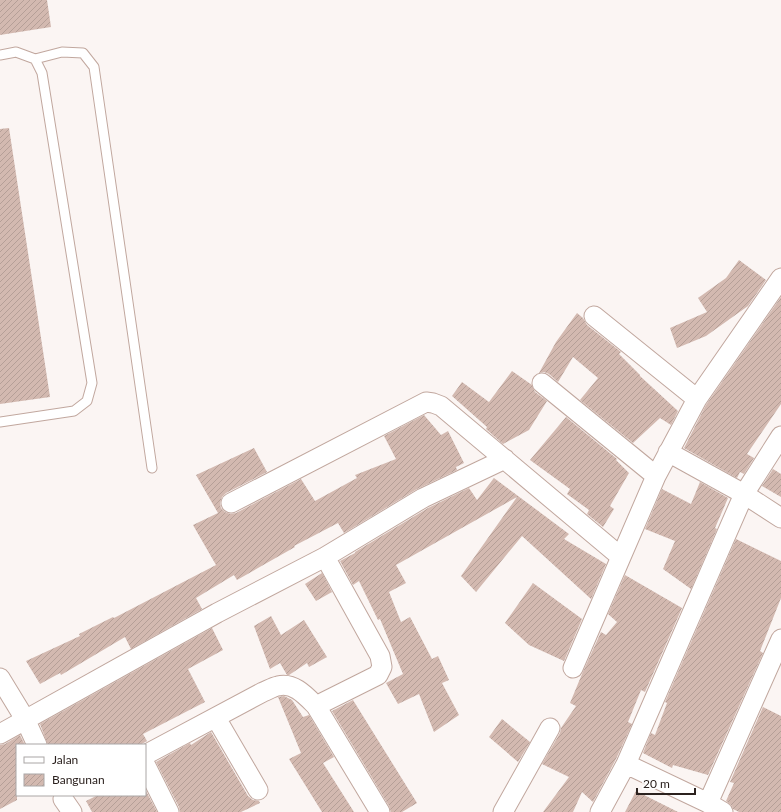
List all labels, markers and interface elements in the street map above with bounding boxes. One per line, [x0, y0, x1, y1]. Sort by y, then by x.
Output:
legend [16, 744, 146, 796]
text: Jalan [52, 752, 78, 767]
scale bar [637, 770, 695, 796]
text: Bangunan [52, 772, 105, 787]
text: 20 m [643, 776, 670, 791]

